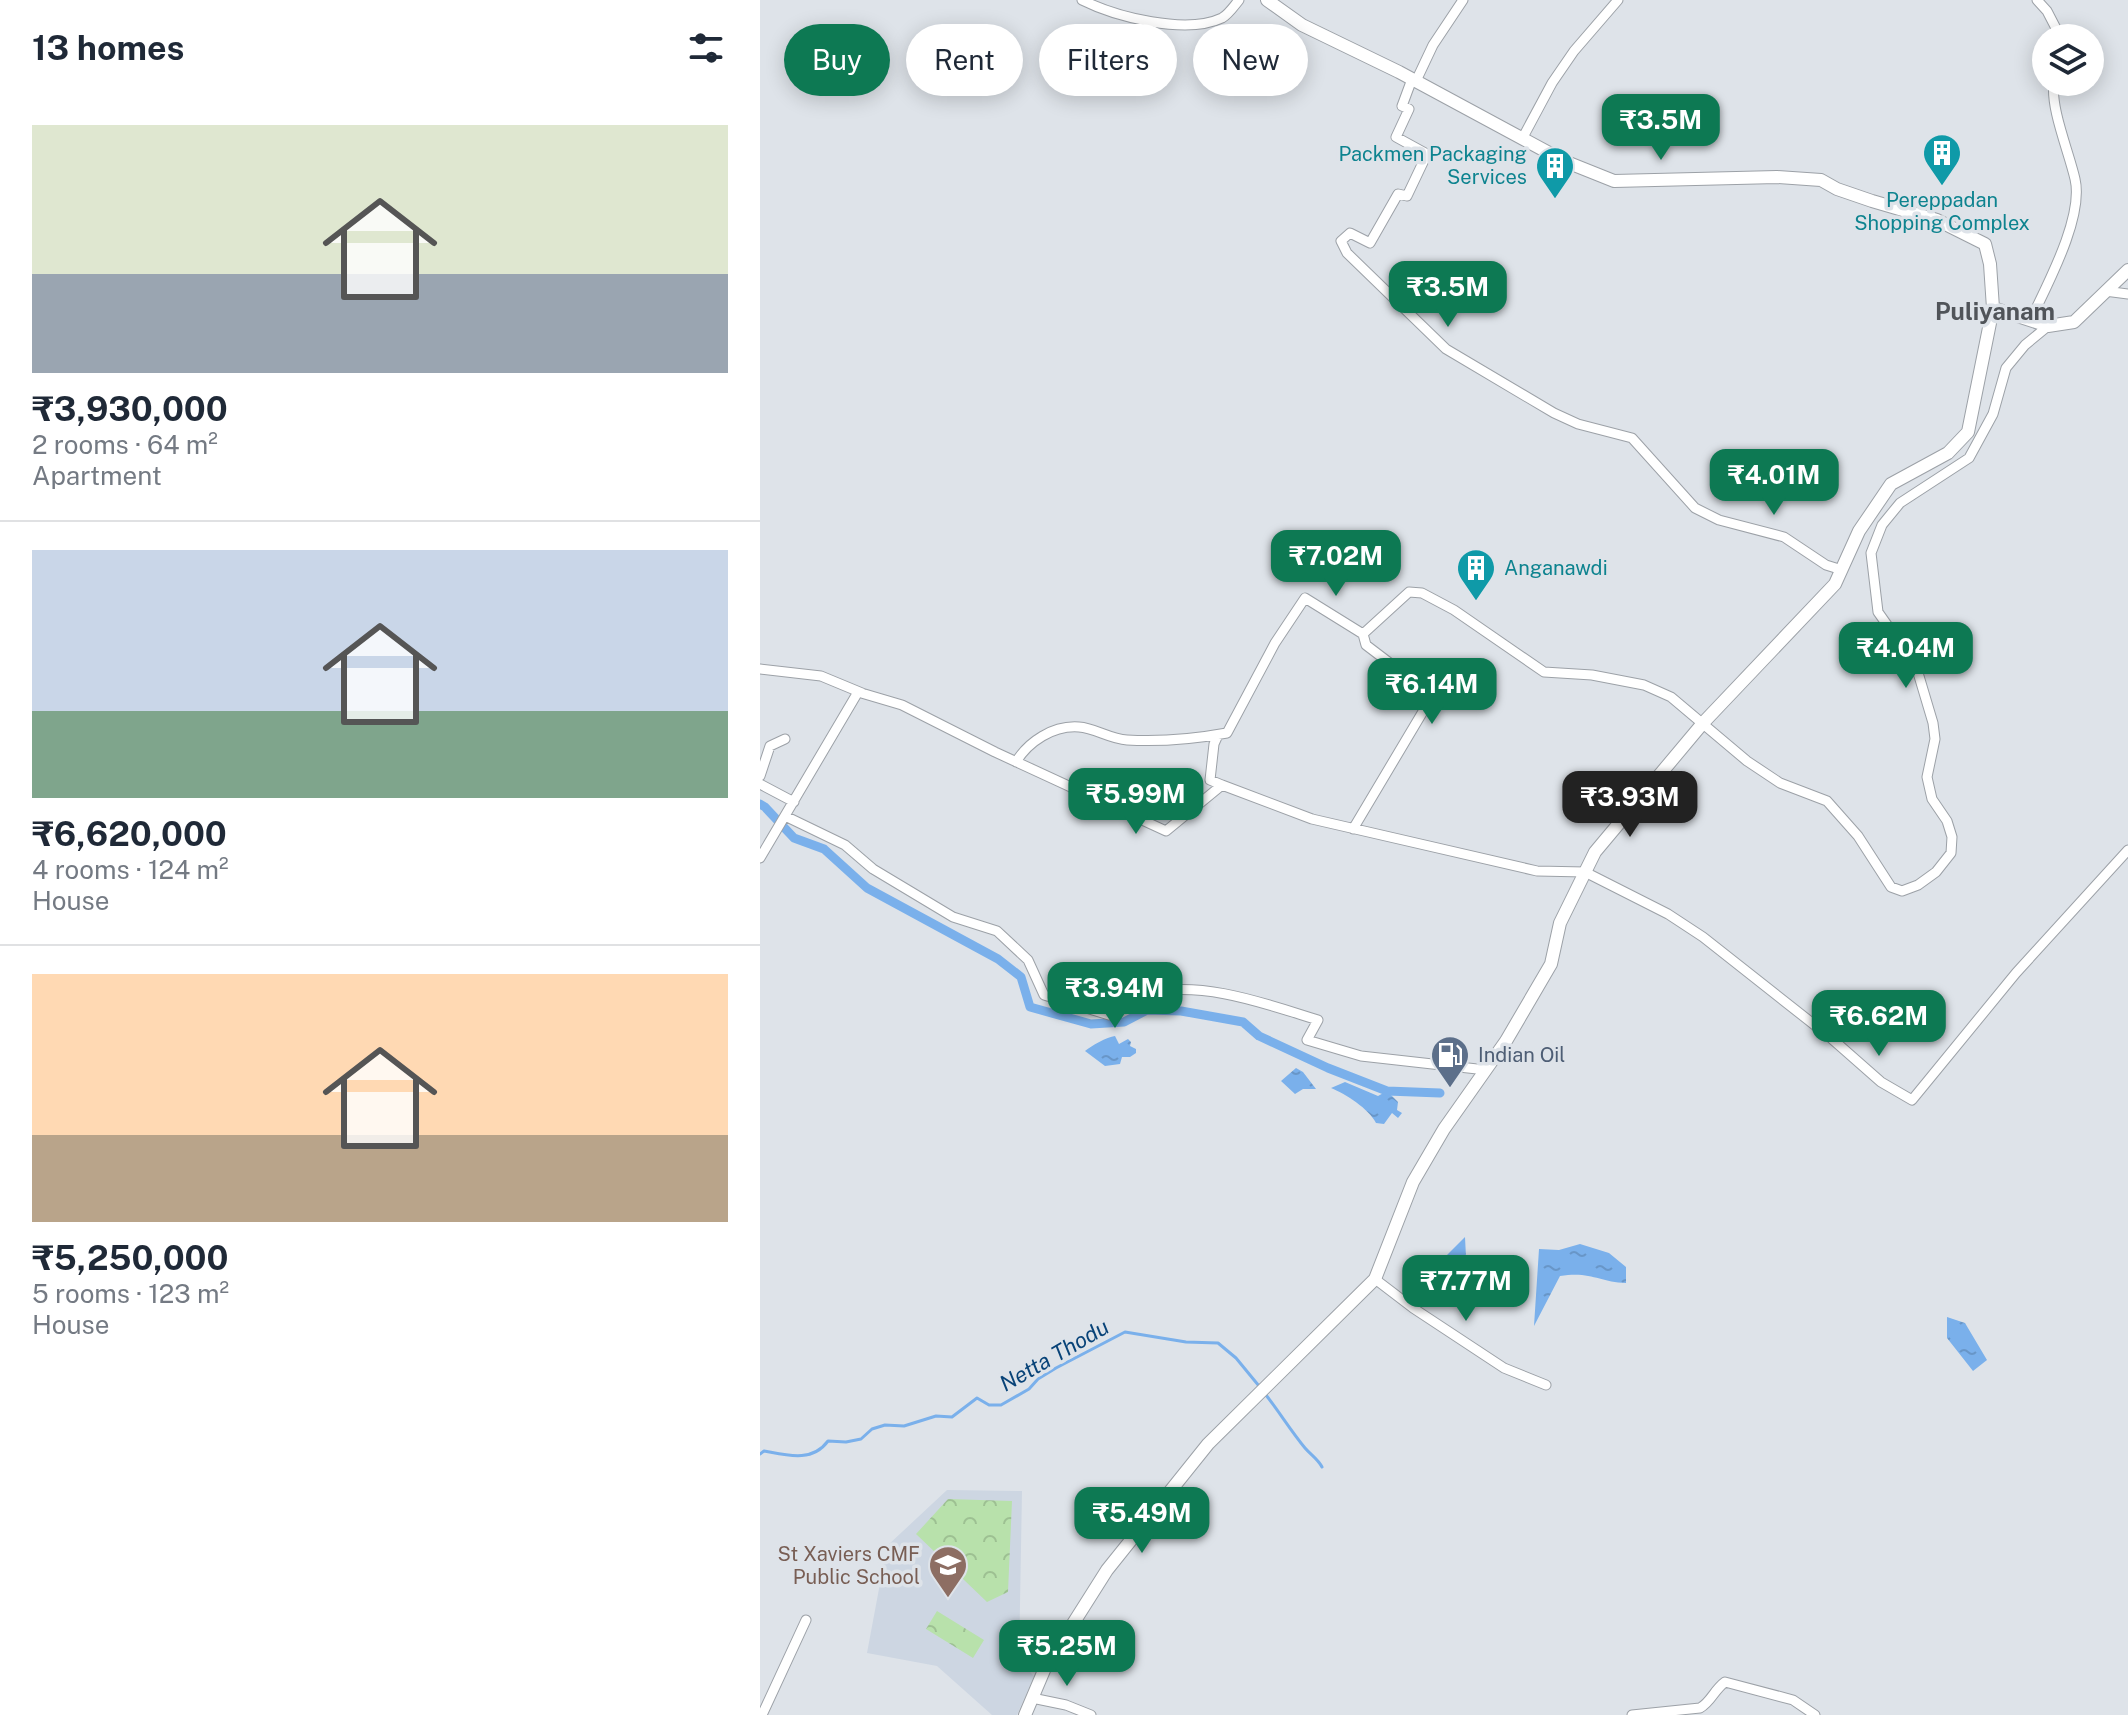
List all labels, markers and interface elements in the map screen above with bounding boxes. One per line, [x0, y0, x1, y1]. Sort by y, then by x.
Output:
chip: Buy [784, 24, 890, 96]
chip: Rent [906, 24, 1023, 96]
chip: Filters [1039, 24, 1177, 96]
chip: New [1193, 24, 1308, 96]
map controls [2032, 24, 2104, 96]
button: layers [2032, 24, 2104, 96]
icon: filters [684, 26, 728, 70]
text: 13 homes [32, 28, 184, 68]
pin: ₹3.5M [1605, 94, 1717, 162]
text: ₹3.5M [1620, 104, 1702, 135]
building icon: Pereppadan Shopping Complex [1921, 132, 1963, 187]
place label: Packmen Packaging Services [1339, 142, 1527, 189]
building icon: Packmen Packaging Services [1534, 145, 1576, 200]
icon: home [308, 177, 452, 321]
place label: Pereppadan Shopping Complex [1854, 188, 2030, 235]
pin: ₹3.5M [1392, 261, 1504, 329]
text: ₹3.5M [1407, 271, 1489, 302]
district label: Puliyanam [1935, 297, 2055, 325]
text: ₹3,930,000 [32, 389, 228, 429]
text: 2 rooms · 64 m² [32, 429, 218, 460]
pin: ₹4.01M [1709, 449, 1839, 517]
text: ₹4.01M [1728, 459, 1820, 490]
text: Apartment [32, 460, 162, 491]
pin: ₹7.02M [1271, 530, 1401, 598]
text: ₹7.02M [1289, 540, 1383, 571]
building icon: Anganawdi [1455, 547, 1497, 602]
place label: Anganawdi [1504, 556, 1608, 580]
icon: home [308, 602, 452, 746]
pin: ₹4.04M [1841, 622, 1971, 690]
text: ₹4.04M [1857, 632, 1955, 663]
pin: ₹6.14M [1367, 658, 1497, 726]
text: ₹6.14M [1386, 668, 1478, 699]
pin: ₹5.99M [1071, 768, 1201, 836]
pin: ₹3.93M [1565, 771, 1695, 839]
text: ₹5.99M [1086, 778, 1186, 809]
text: ₹3.93M [1580, 781, 1680, 812]
text: ₹6,620,000 [32, 814, 227, 854]
text: 4 rooms · 124 m² [32, 854, 229, 885]
text: House [32, 885, 109, 916]
pin: ₹3.94M [1050, 962, 1180, 1030]
text: ₹3.94M [1066, 972, 1164, 1003]
pin: ₹6.62M [1814, 990, 1944, 1058]
text: ₹6.62M [1830, 1000, 1928, 1031]
icon: home [308, 1026, 452, 1170]
fuel station icon: Indian Oil [1429, 1034, 1471, 1089]
place label: Indian Oil [1478, 1043, 1565, 1067]
text: ₹5,250,000 [32, 1238, 228, 1278]
pin: ₹7.77M [1401, 1255, 1531, 1323]
text: ₹7.77M [1420, 1265, 1512, 1296]
text: 5 rooms · 123 m² [32, 1278, 229, 1309]
text: House [32, 1309, 109, 1340]
water label: Netta Thodu [995, 1313, 1113, 1397]
pin: ₹5.49M [1077, 1487, 1207, 1555]
text: ₹5.49M [1092, 1497, 1192, 1528]
place label: St Xaviers CMF Public School [778, 1542, 920, 1589]
school or university icon: St Xaviers CMF Public School [927, 1544, 969, 1599]
pin: ₹5.25M [1002, 1620, 1132, 1688]
text: ₹5.25M [1017, 1630, 1117, 1661]

